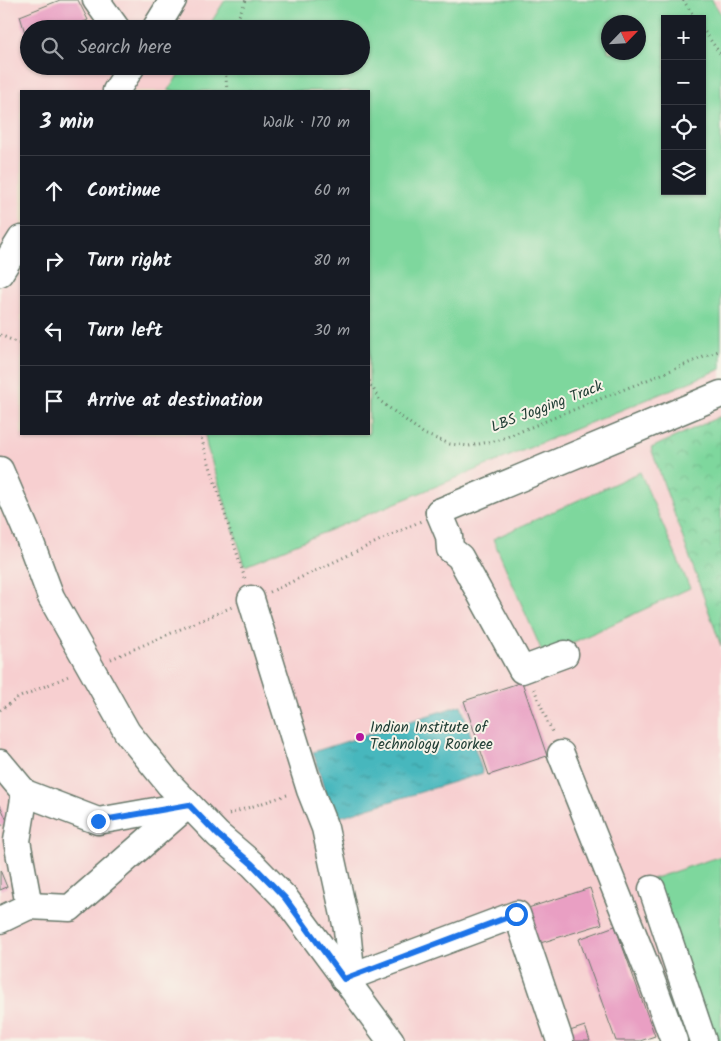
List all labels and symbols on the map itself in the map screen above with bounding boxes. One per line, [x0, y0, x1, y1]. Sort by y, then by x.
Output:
north arrow [601, 15, 646, 60]
street label: LBS Jogging Track [488, 374, 607, 439]
place label: Indian Institute of Technology Roorkee [370, 716, 493, 757]
marker: Indian Institute of Technology Roorkee [354, 731, 366, 743]
route end [87, 810, 110, 833]
route start [505, 903, 528, 926]

